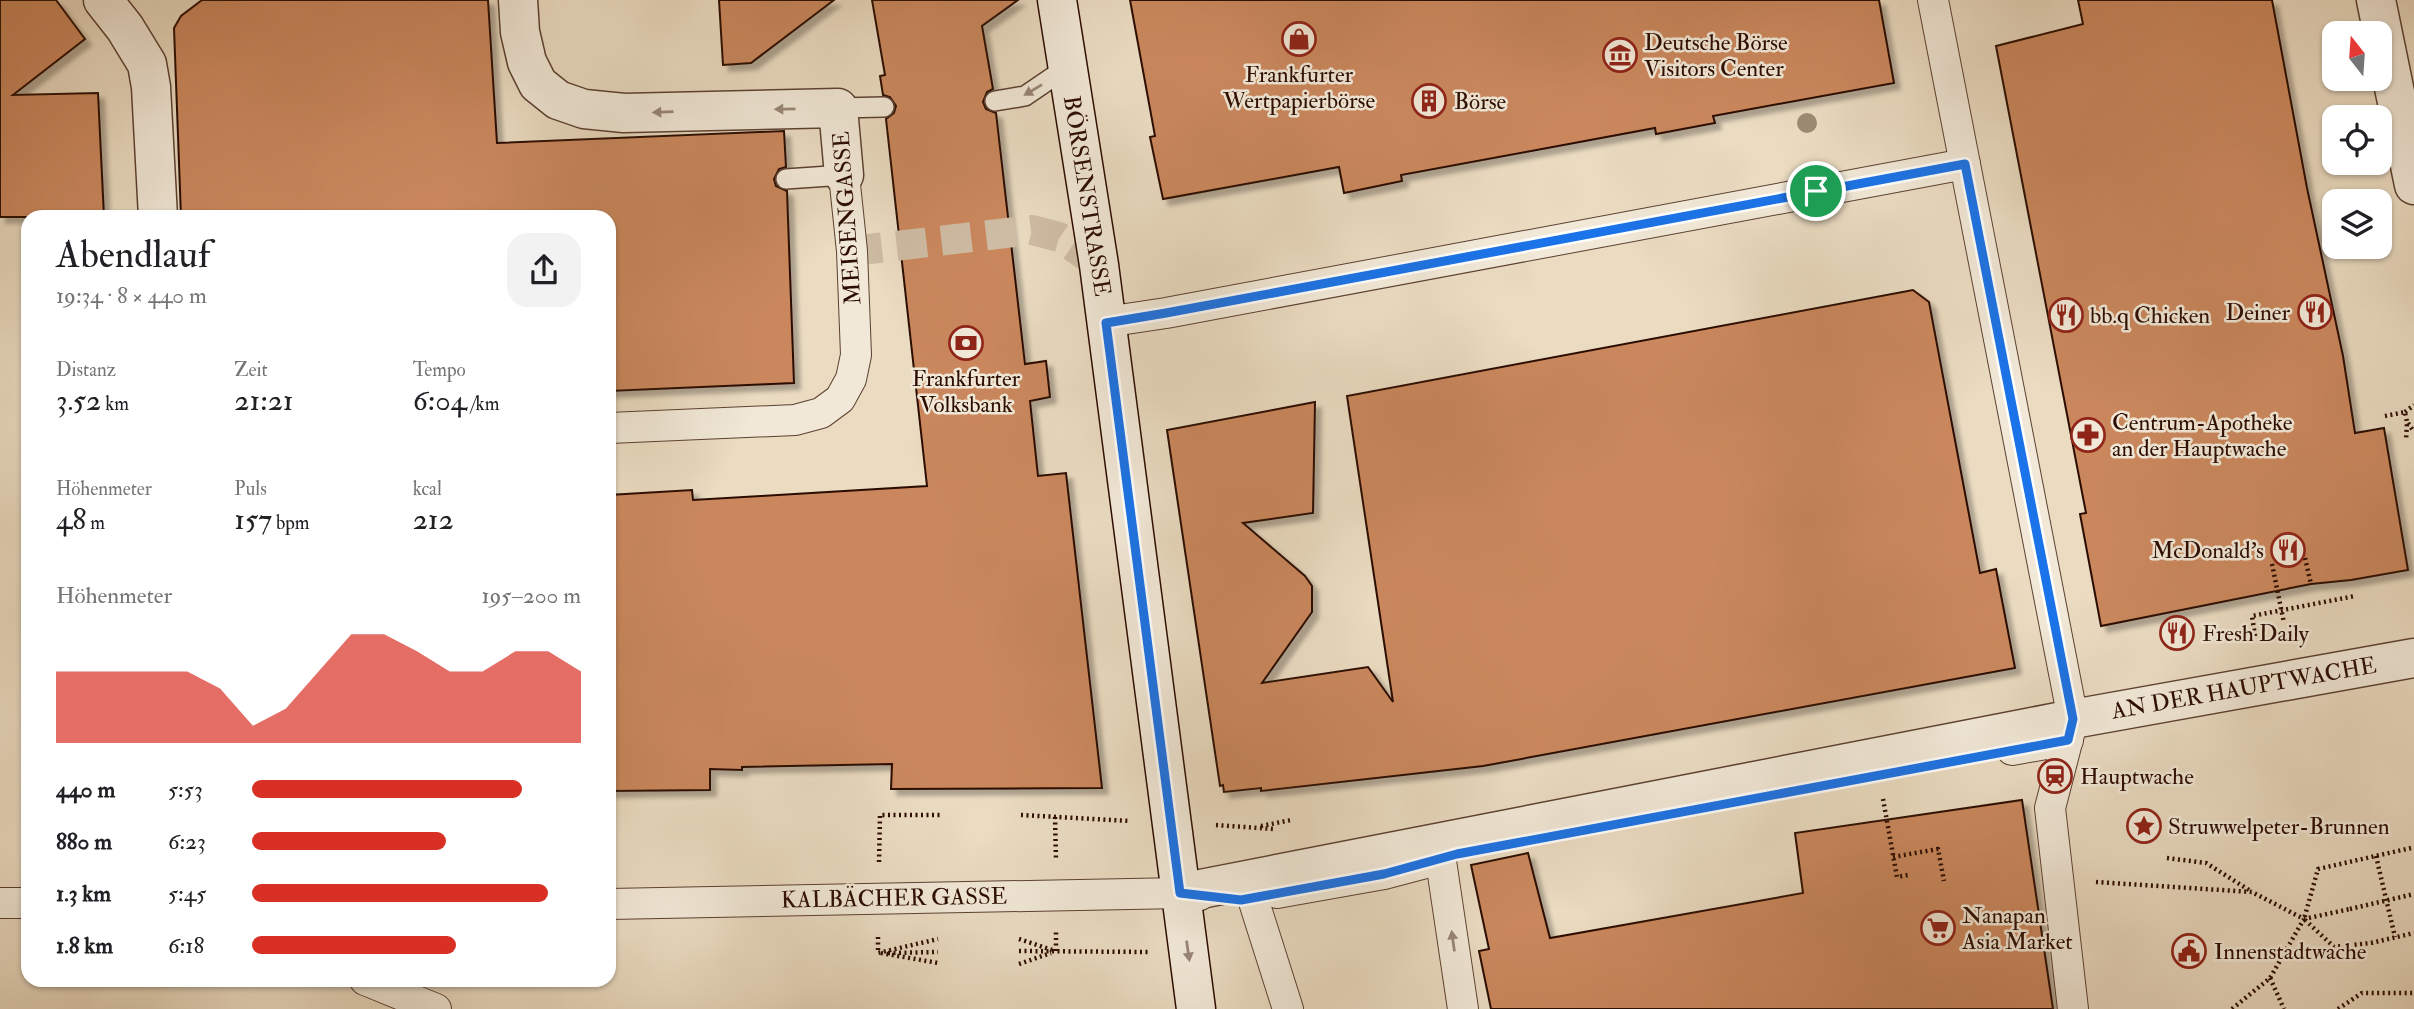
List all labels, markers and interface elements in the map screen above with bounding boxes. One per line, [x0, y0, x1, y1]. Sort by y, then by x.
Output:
shop icon: Frankfurter Wertpapierbörse [1280, 20, 1318, 58]
north arrow [2322, 21, 2392, 91]
map controls [2322, 21, 2392, 259]
place label: Deutsche Börse Visitors Center [1644, 28, 1788, 83]
museum icon: Deutsche Börse Visitors Center [1601, 36, 1639, 74]
place label: Frankfurter Wertpapierbörse [1222, 60, 1375, 116]
building icon: Börse [1410, 82, 1448, 120]
one-way arrow [1023, 84, 1042, 96]
place label: Börse [1454, 87, 1507, 116]
street label: BÖRSENSTRASSE [1057, 93, 1117, 299]
one-way arrow [774, 103, 796, 115]
button: locate [2322, 105, 2392, 175]
one-way arrow [652, 106, 674, 118]
street label: MEISENGASSE [826, 130, 868, 306]
pin [1786, 161, 1846, 221]
icon: arrive [1797, 172, 1835, 210]
button: layers [2322, 189, 2392, 259]
text: Abendlauf [56, 231, 210, 279]
button: share [507, 233, 581, 307]
text: 19:34 · 8 × 440 m [56, 281, 207, 310]
restaurant icon: Deiner [2296, 293, 2334, 331]
restaurant icon: bb.q Chicken [2047, 296, 2085, 334]
place label: Deiner [2225, 298, 2290, 327]
place label: bb.q Chicken [2090, 301, 2210, 330]
bank icon: Frankfurter Volksbank [947, 324, 985, 362]
text: Distanz [56, 358, 116, 382]
text: Zeit [234, 358, 268, 382]
text: Tempo [413, 358, 466, 382]
place label: Frankfurter Volksbank [912, 364, 1021, 419]
text: 3.52 [56, 382, 101, 419]
text: 21:21 [234, 382, 294, 419]
text: 6:04 [413, 382, 467, 419]
text: km [101, 392, 129, 416]
text: /km [467, 392, 499, 416]
place label: Centrum-Apotheke an der Hauptwache [2112, 408, 2293, 464]
pharmacy icon: Centrum-Apotheke an der Hauptwache [2069, 416, 2107, 454]
text: Höhenmeter [56, 477, 152, 501]
text: Puls [234, 477, 267, 501]
text: kcal [413, 477, 442, 501]
text: 48 [56, 501, 86, 538]
text: 157 [234, 501, 272, 538]
text: 212 [413, 501, 454, 538]
text: m [86, 511, 105, 535]
text: bpm [272, 511, 310, 535]
restaurant icon: McDonald's [2269, 531, 2307, 569]
place label: McDonald's [2151, 536, 2264, 565]
text: Höhenmeter [56, 581, 172, 610]
text: 195–200 m [481, 581, 581, 610]
restaurant icon: Fresh Daily [2158, 614, 2196, 652]
place label: Fresh Daily [2202, 619, 2310, 648]
street label: AN DER HAUPTWACHE [2108, 650, 2379, 726]
station icon: Hauptwache [2036, 757, 2074, 795]
place label: Hauptwache [2080, 762, 2194, 792]
text: 440 m [56, 775, 115, 804]
text: 5:53 [168, 775, 203, 804]
place icon: Struwwelpeter-Brunnen [2125, 807, 2163, 845]
place label: Struwwelpeter-Brunnen [2168, 812, 2390, 842]
text: 880 m [56, 827, 112, 856]
text: 6:23 [168, 827, 206, 856]
text: 1.3 km [56, 879, 111, 908]
text: 5:45 [168, 879, 206, 908]
street label: KALBÄCHER GASSE [781, 882, 1007, 914]
place label: Nanapan Asia Market [1961, 901, 2073, 956]
supermarket icon: Nanapan Asia Market [1919, 909, 1957, 947]
one-way arrow [1447, 930, 1458, 952]
text: 1.8 km [56, 931, 113, 960]
text: 6:18 [168, 931, 204, 960]
public building icon: Innenstadtwache [2170, 932, 2208, 970]
place label: Innenstadtwache [2214, 937, 2367, 966]
one-way arrow [1182, 940, 1193, 962]

